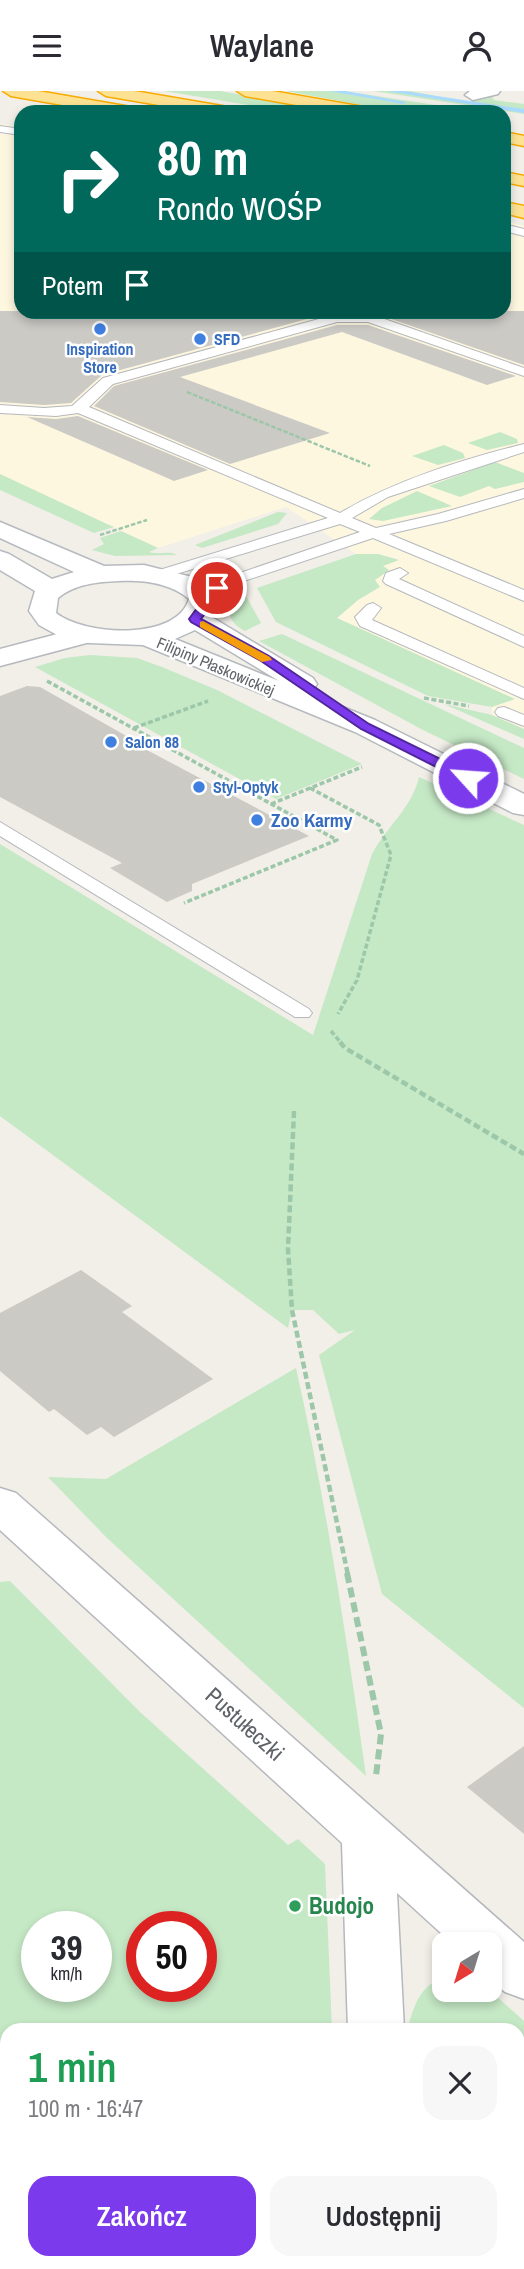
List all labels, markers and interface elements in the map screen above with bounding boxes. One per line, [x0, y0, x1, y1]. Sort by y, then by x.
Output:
text: Waylane [210, 24, 314, 67]
icon: menu [28, 27, 66, 65]
icon: person [458, 27, 496, 65]
text: 80 m [157, 124, 249, 190]
icon: right [42, 133, 133, 224]
text: Rondo WOŚP [157, 187, 322, 230]
icon: arrive [118, 266, 156, 304]
text: Potem [42, 268, 104, 303]
marker: Inspiration Store [92, 321, 108, 337]
place label: SFD [214, 328, 240, 350]
marker: SFD [192, 331, 208, 347]
place label: Inspiration Store [66, 338, 134, 378]
pin [187, 558, 247, 618]
icon: arrive [198, 569, 236, 607]
street label: Filipiny Płaskowickiej [154, 631, 278, 701]
place label: Salon 88 [125, 731, 179, 753]
marker: Salon 88 [103, 734, 119, 750]
position arrow [431, 741, 505, 815]
place label: Styl-Optyk [213, 776, 279, 798]
marker: Styl-Optyk [191, 779, 207, 795]
place label: Zoo Karmy [271, 807, 353, 833]
marker: Zoo Karmy [249, 812, 265, 828]
street label: Pustułeczki [199, 1680, 292, 1767]
place label: Budojo [309, 1890, 374, 1921]
marker: Budojo [287, 1898, 303, 1914]
speed limit sign: 50 [126, 1911, 217, 2002]
text: 39 [51, 1924, 82, 1971]
north arrow [432, 1932, 502, 2002]
map controls [432, 1932, 502, 2002]
text: km/h [51, 1961, 83, 1986]
text: 1 min [28, 2039, 117, 2095]
button: close [423, 2046, 497, 2120]
text: 100 m · 16:47 [28, 2093, 143, 2124]
button: Zakończ [28, 2176, 256, 2256]
button: Udostępnij [270, 2176, 497, 2256]

